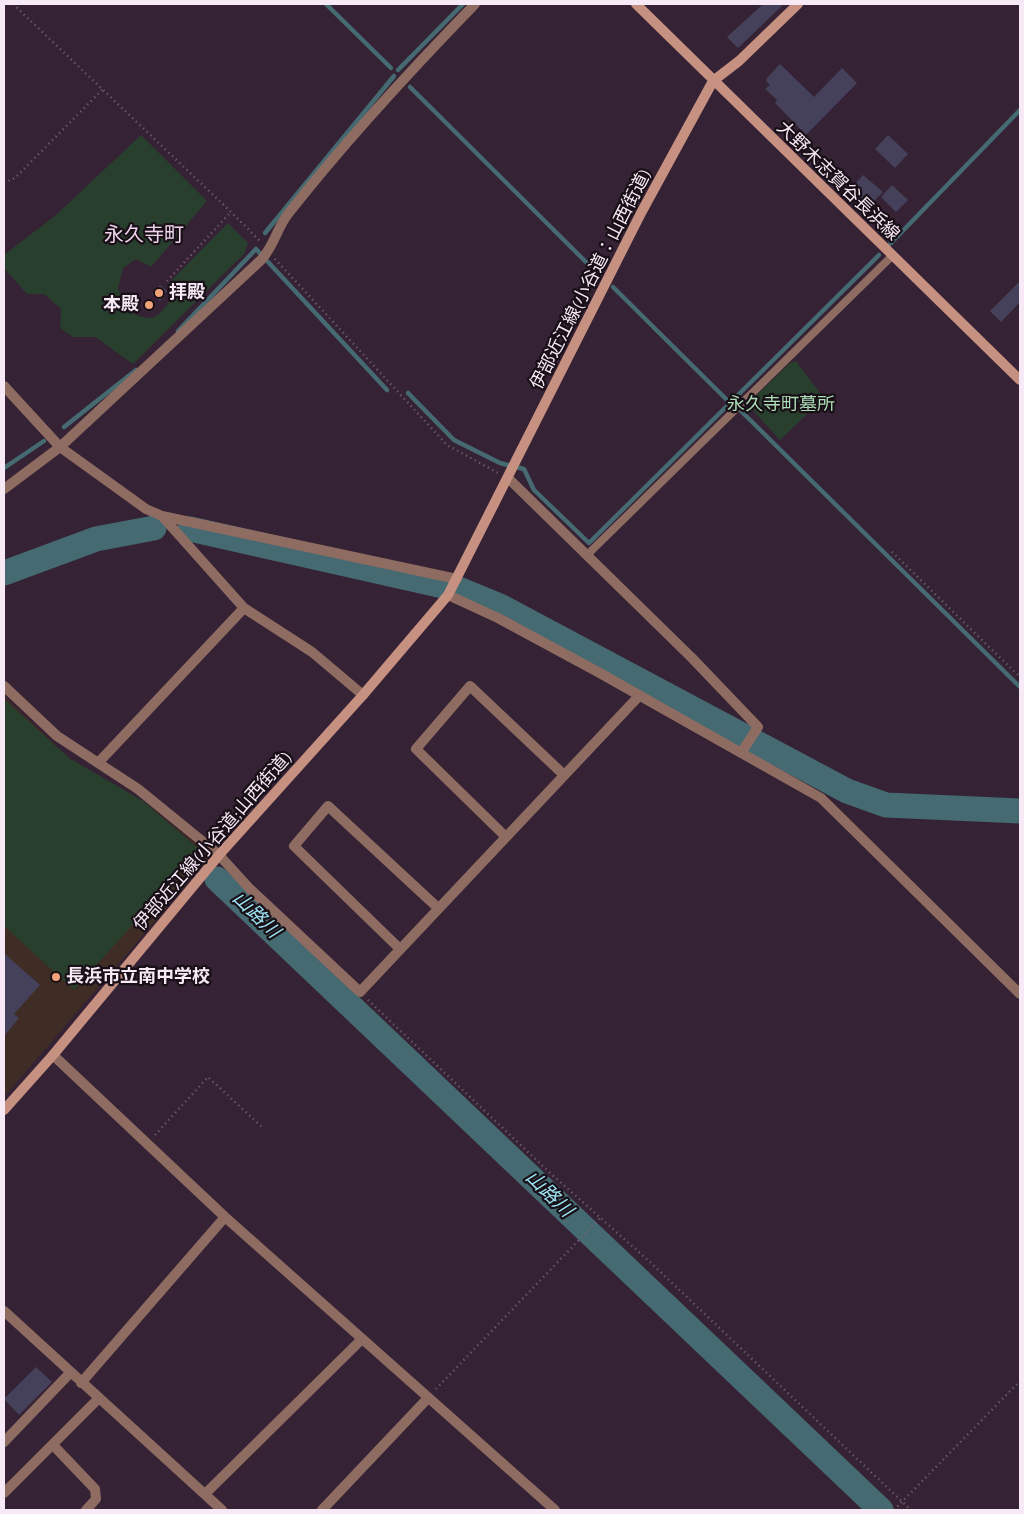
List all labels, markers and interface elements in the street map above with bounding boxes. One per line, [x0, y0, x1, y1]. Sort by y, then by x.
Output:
street label: 大野木志賀谷長浜線 [772, 117, 904, 245]
street label: 伊部近江線(小谷道：山西街道) [526, 165, 656, 393]
district label: 永久寺町 [104, 223, 184, 247]
place label: 拝殿 [169, 282, 205, 304]
marker: 拝殿 [153, 287, 165, 299]
place label: 本殿 [103, 294, 139, 316]
marker: 本殿 [143, 299, 155, 311]
park label: 永久寺町墓所 [727, 394, 835, 416]
street label: 伊部近江線(小谷道;山西街道) [129, 747, 297, 935]
water label: 山路川 [228, 887, 284, 943]
place label: 長浜市立南中学校 [66, 966, 210, 988]
marker: 長浜市立南中学校 [50, 971, 62, 983]
water label: 山路川 [521, 1166, 577, 1222]

